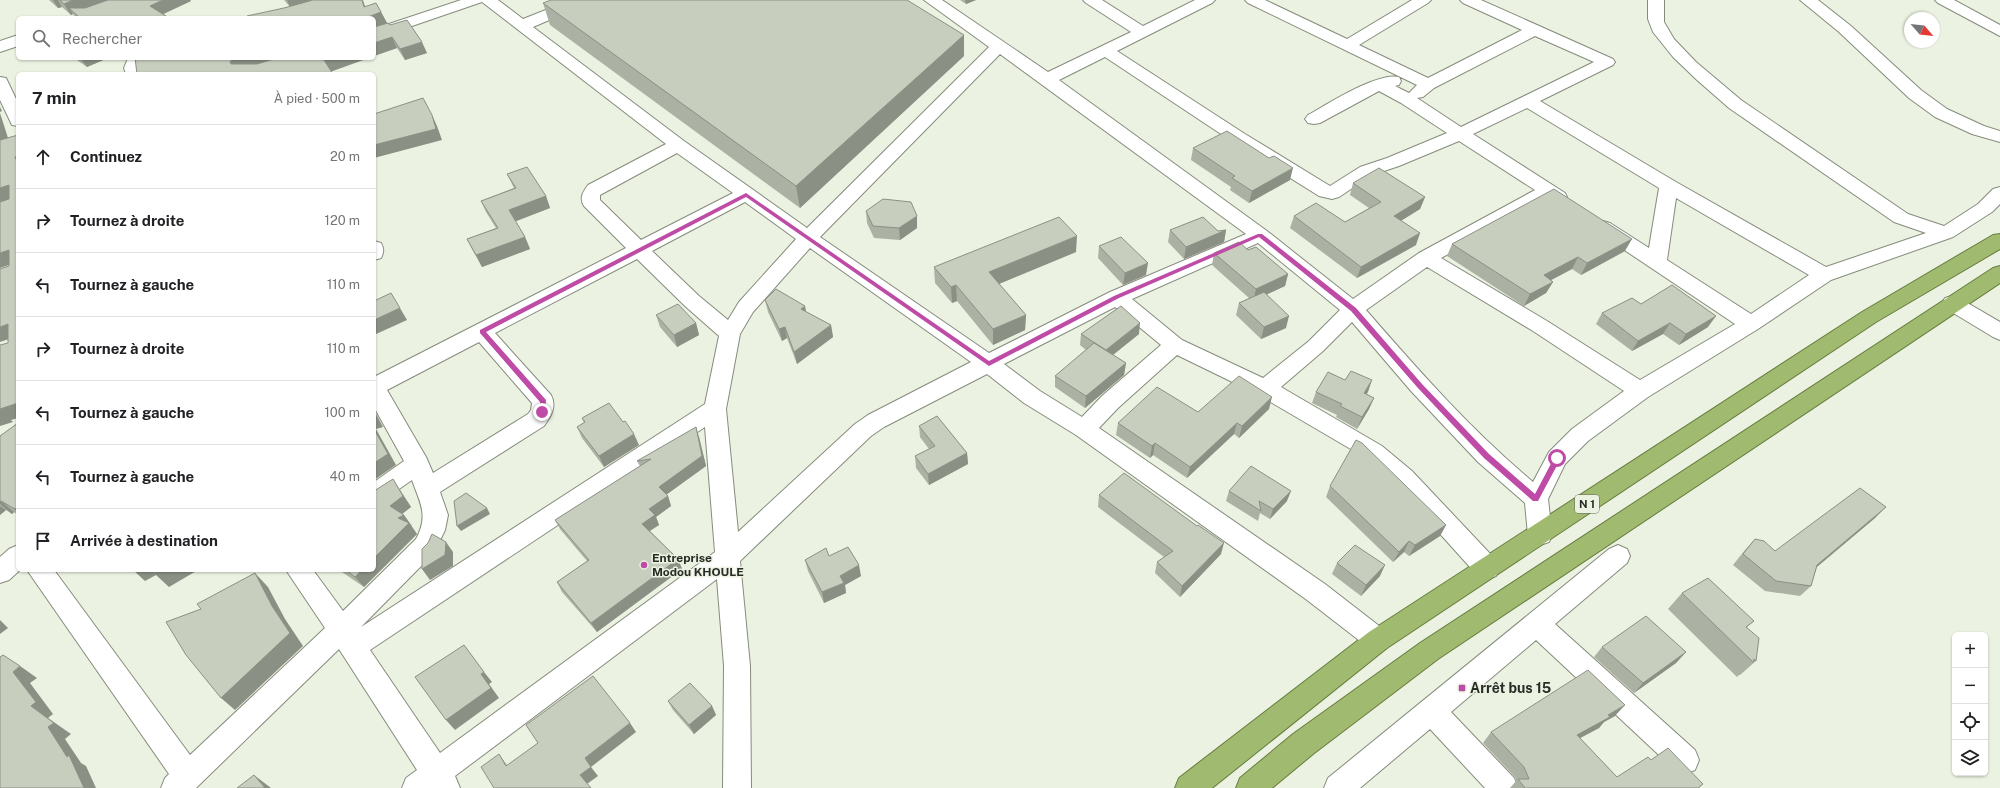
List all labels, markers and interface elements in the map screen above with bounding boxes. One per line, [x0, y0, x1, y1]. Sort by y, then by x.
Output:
north arrow [1904, 12, 1940, 48]
search box [16, 16, 376, 60]
icon: search [30, 27, 52, 49]
text: Rechercher [62, 30, 142, 47]
text: 7 min [32, 88, 76, 108]
text: À pied · 500 m [274, 91, 360, 106]
icon: ahead [32, 146, 54, 168]
text: Continuez [70, 148, 142, 165]
text: 20 m [330, 149, 360, 164]
icon: right [32, 210, 54, 232]
text: Tournez à droite [70, 212, 184, 229]
text: 120 m [325, 213, 360, 228]
icon: left [32, 274, 54, 296]
text: Tournez à gauche [70, 276, 194, 293]
text: 110 m [327, 277, 360, 292]
icon: right [32, 338, 54, 360]
text: Tournez à droite [70, 340, 184, 357]
text: 110 m [327, 341, 360, 356]
icon: left [32, 402, 54, 424]
route end [533, 403, 551, 421]
text: Tournez à gauche [70, 404, 194, 421]
text: 100 m [324, 405, 360, 420]
route start [1548, 449, 1566, 467]
icon: left [32, 466, 54, 488]
text: Tournez à gauche [70, 468, 194, 485]
text: 40 m [329, 469, 360, 484]
road number: N 1 [1575, 495, 1599, 513]
icon: arrive [32, 530, 54, 552]
text: Arrivée à destination [70, 532, 218, 549]
place label: Entreprise Modou KHOULE [652, 551, 744, 579]
marker: Entreprise Modou KHOULE [639, 560, 649, 570]
map controls [1952, 632, 1988, 776]
button: + [1952, 632, 1988, 668]
button: − [1952, 668, 1988, 704]
place label: Arrêt bus 15 [1470, 680, 1551, 696]
marker: Arrêt bus 15 [1457, 683, 1467, 693]
button: locate [1952, 704, 1988, 740]
button: layers [1952, 740, 1988, 776]

